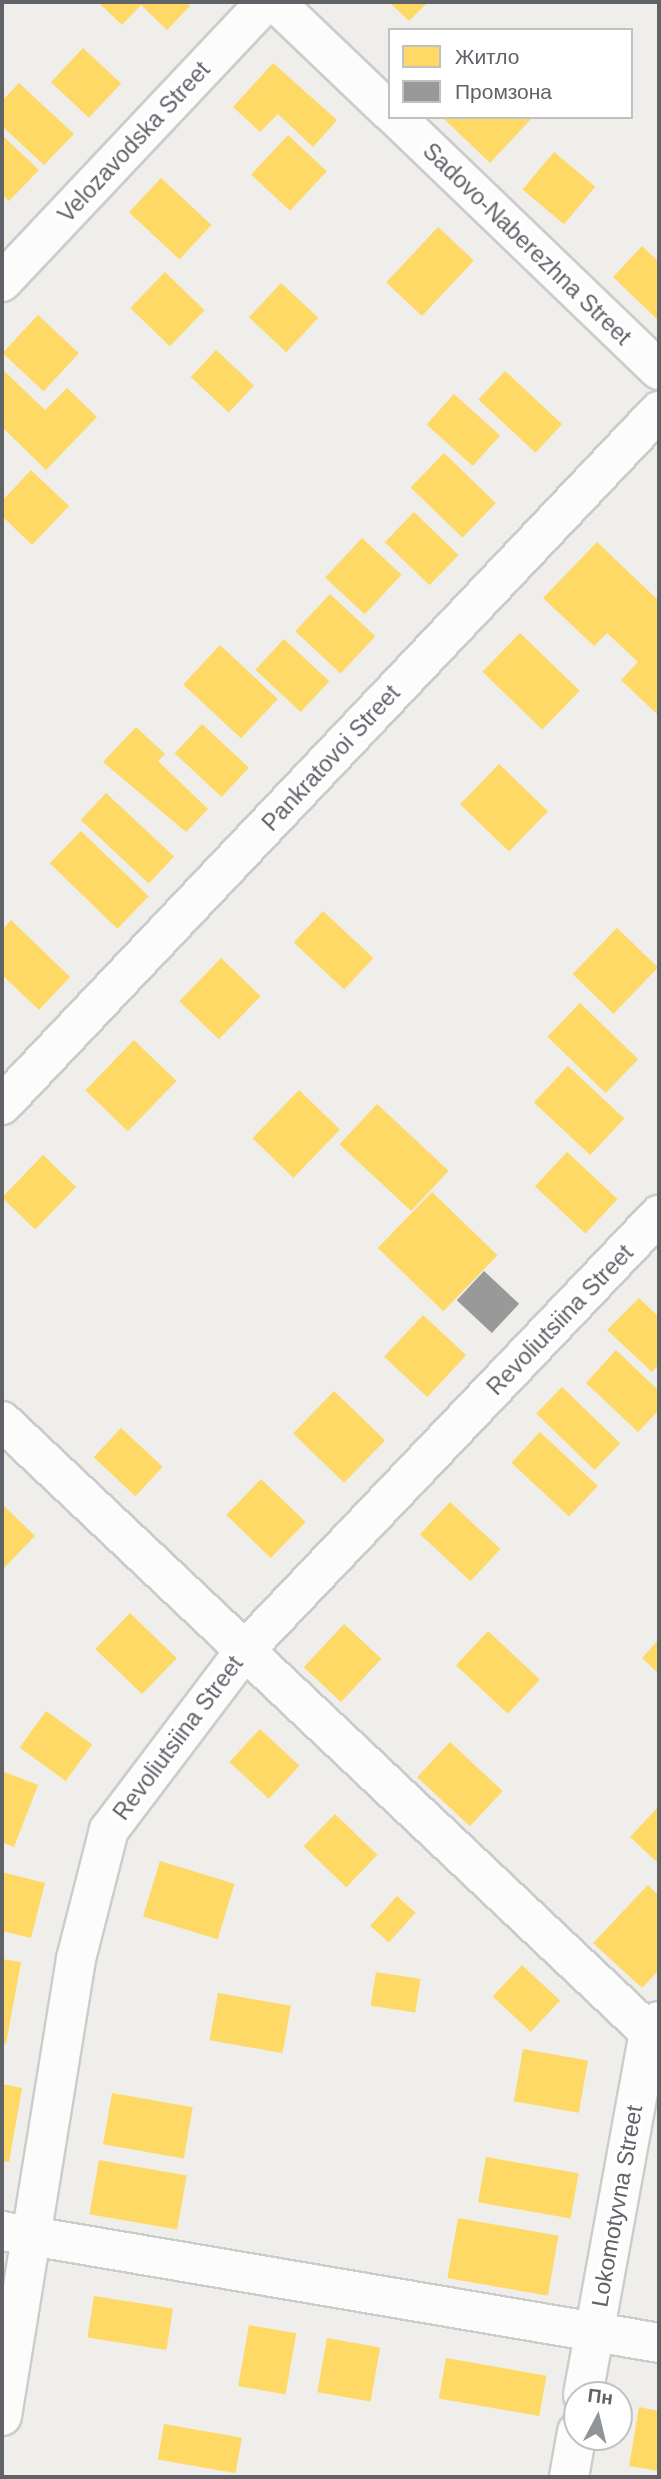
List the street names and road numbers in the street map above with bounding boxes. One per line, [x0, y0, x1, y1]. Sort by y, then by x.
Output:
street label: Velozavodska Street [52, 56, 216, 228]
street label: Sadovo-Naberezhna Street [417, 137, 637, 351]
street label: Pankratovoi Street [256, 679, 406, 837]
street label: Revoliutsiina Street [481, 1239, 639, 1401]
street label: Revoliutsiina Street [107, 1651, 249, 1825]
street label: Lokomotyvna Street [586, 2103, 648, 2309]

